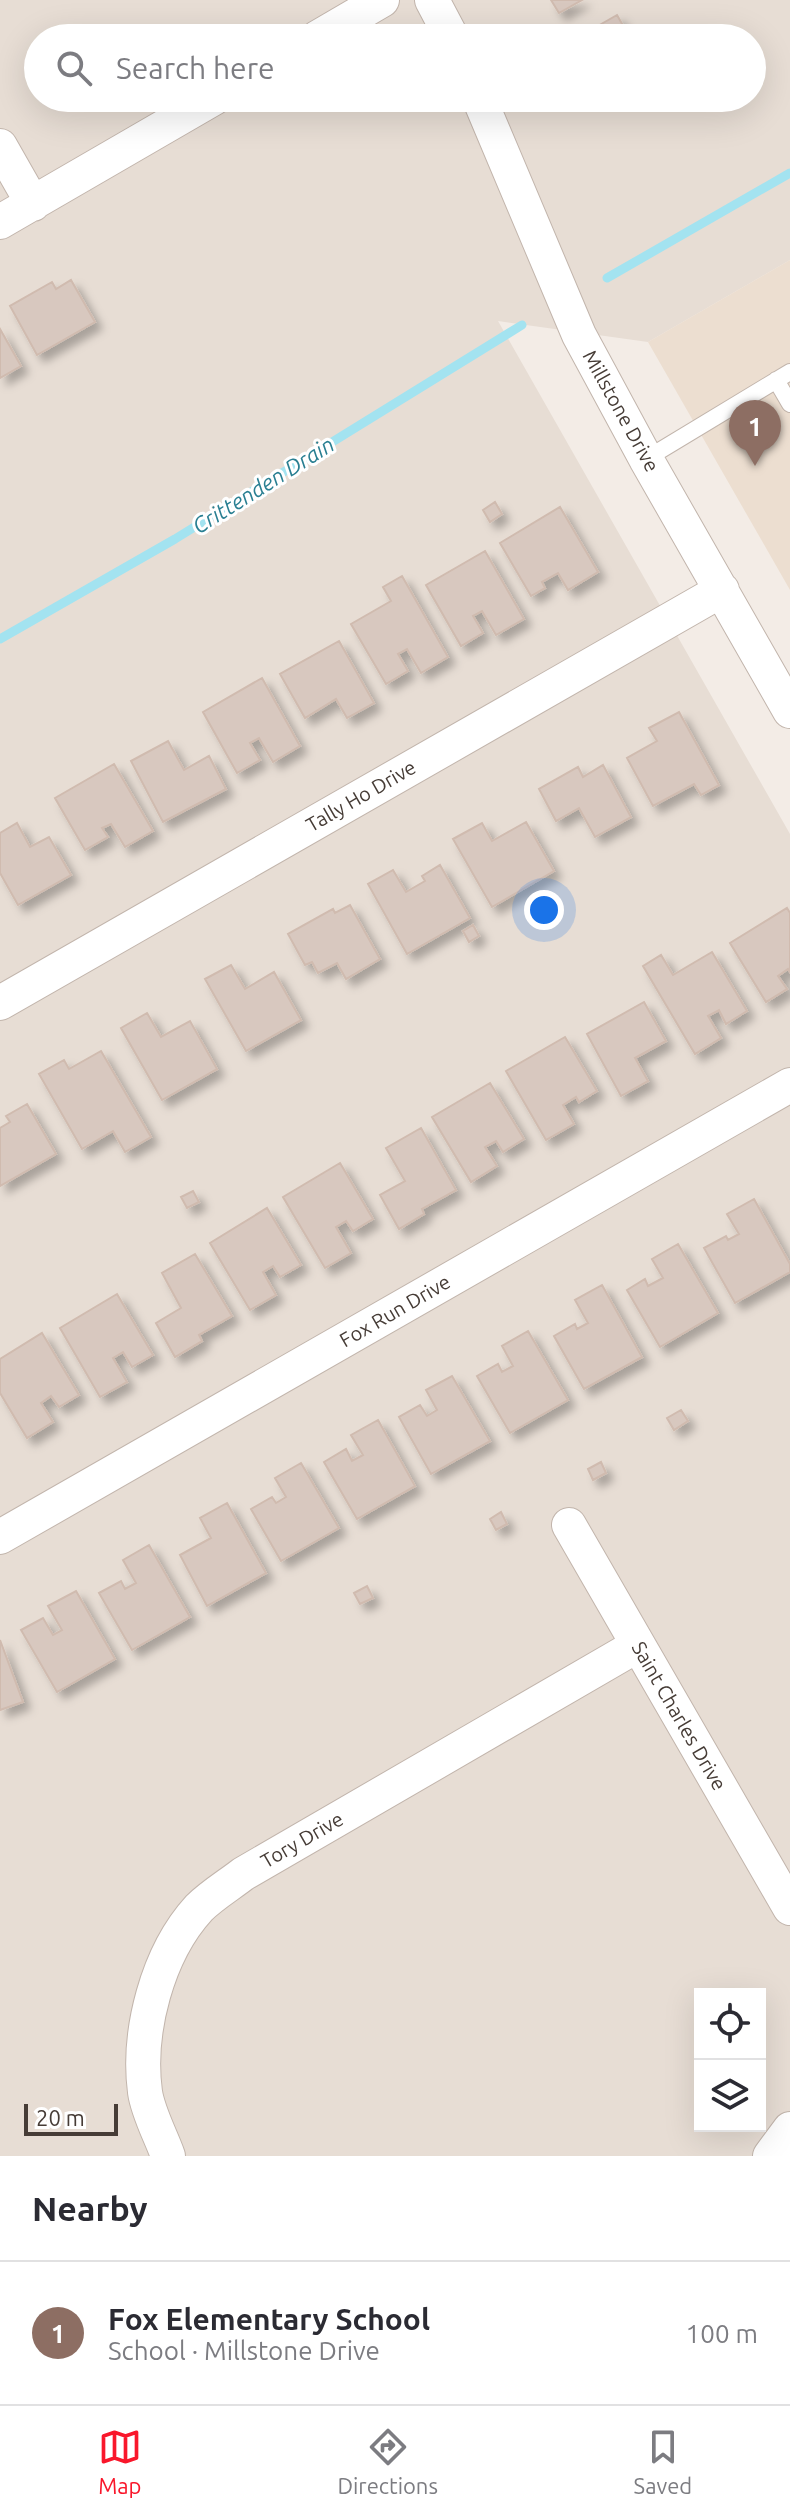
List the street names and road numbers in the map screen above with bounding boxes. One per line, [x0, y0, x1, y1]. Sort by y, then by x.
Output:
street label: Millstone Drive [579, 346, 664, 475]
street label: Tally Ho Drive [302, 755, 420, 836]
street label: Fox Run Drive [335, 1270, 454, 1351]
street label: Saint Charles Drive [628, 1637, 731, 1794]
street label: Tory Drive [256, 1807, 347, 1872]

